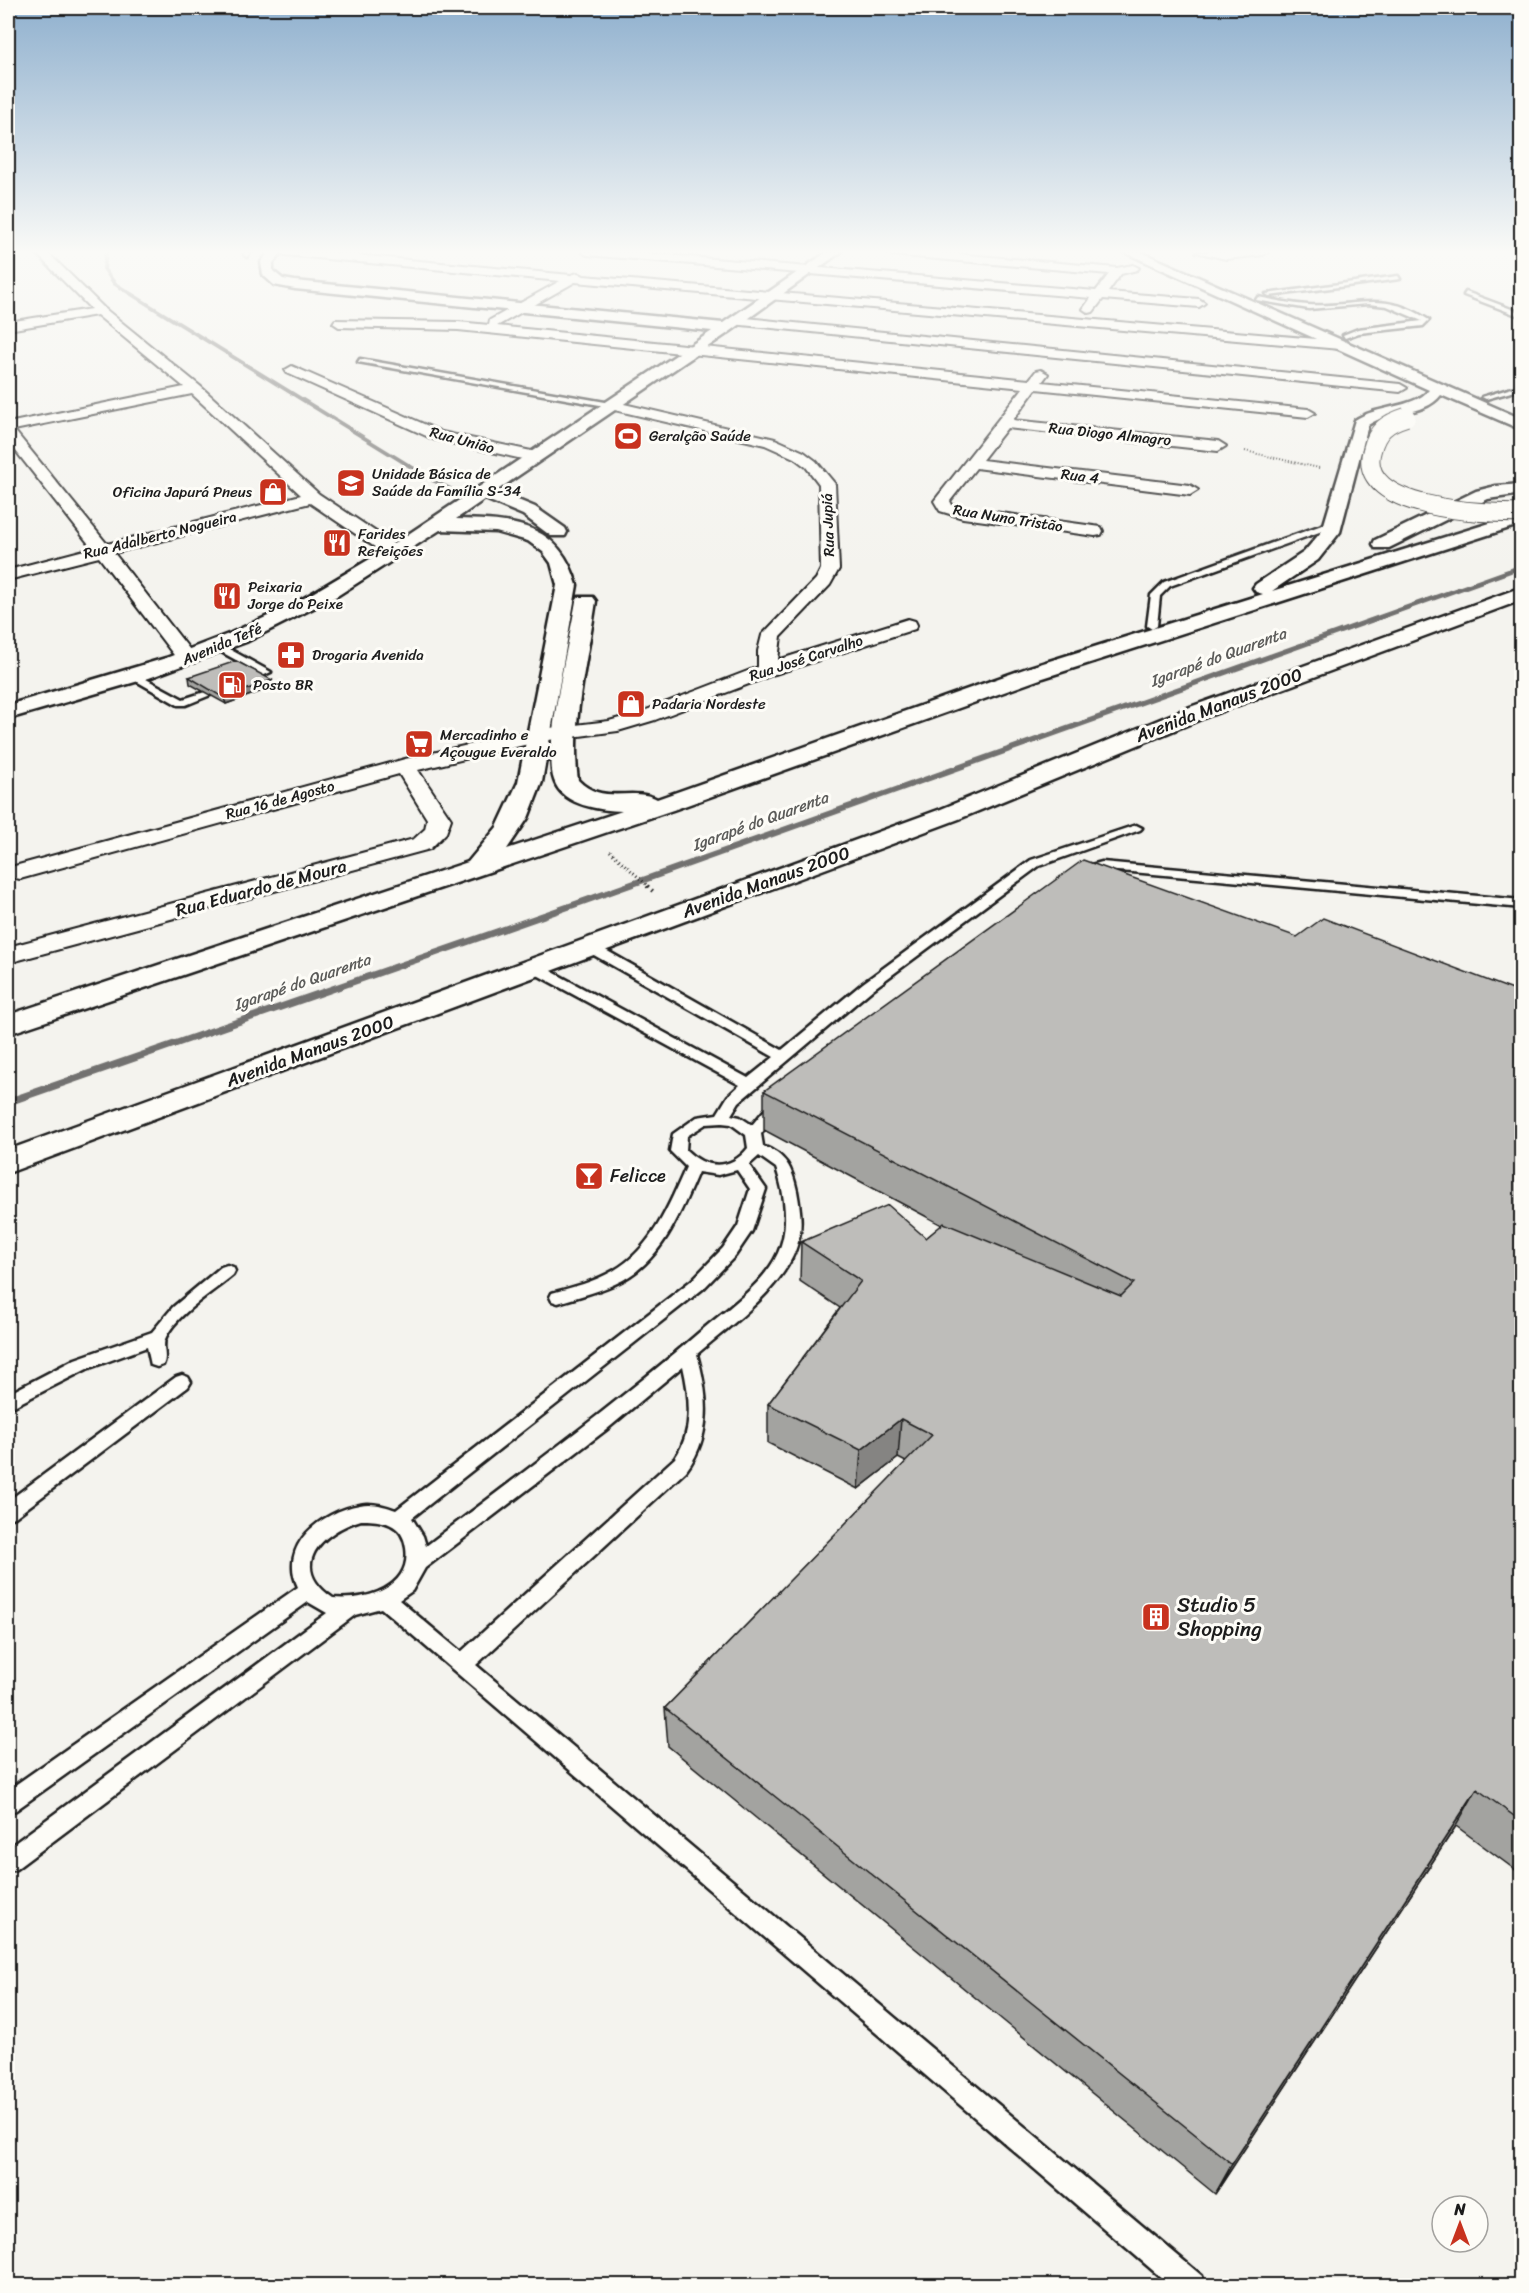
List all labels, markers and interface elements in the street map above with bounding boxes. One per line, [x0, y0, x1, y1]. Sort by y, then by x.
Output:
street label: Rua Diogo Almagro [1048, 415, 1173, 453]
street label: Rua União [427, 419, 498, 461]
sports icon: Geralção Saúde [612, 420, 644, 452]
place label: Geralção Saúde [649, 423, 751, 449]
place label: Unidade Básica de Saúde da Família S-34 [372, 461, 521, 504]
street label: Rua 4 [1060, 461, 1100, 491]
school or university icon: Unidade Básica de Saúde da Família S-34 [335, 467, 367, 499]
shop icon: Oficina Japurá Pneus [257, 476, 289, 508]
place label: Oficina Japurá Pneus [113, 479, 253, 505]
street label: Rua Jupiá [814, 492, 842, 557]
street label: Rua Nuno Tristão [951, 496, 1065, 540]
street label: Rua Adalberto Nogueira [81, 503, 240, 567]
place label: Farides Refeições [358, 521, 423, 564]
restaurant icon: Farides Refeições [321, 527, 353, 559]
place label: Peixaria Jorge do Peixe [247, 574, 343, 617]
restaurant icon: Peixaria Jorge do Peixe [211, 580, 243, 612]
street label: Avenida Tefé [177, 615, 267, 673]
water label: Igarapé do Quarenta [1145, 618, 1292, 695]
street label: Rua José Carvalho [746, 627, 867, 689]
pharmacy icon: Drogaria Avenida [275, 639, 307, 671]
place label: Drogaria Avenida [312, 642, 424, 668]
street label: Avenida Manaus 2000 [1130, 658, 1307, 752]
fuel station icon: Posto BR [216, 669, 248, 701]
place label: Posto BR [253, 672, 313, 698]
shop icon: Padaria Nordeste [615, 688, 647, 720]
place label: Padaria Nordeste [652, 691, 766, 717]
place label: Mercadinho e Açougue Everaldo [439, 722, 557, 765]
supermarket icon: Mercadinho e Açougue Everaldo [403, 728, 435, 760]
street label: Rua 16 de Agosto [223, 773, 338, 827]
water label: Igarapé do Quarenta [687, 782, 834, 859]
street label: Avenida Manaus 2000 [676, 837, 855, 928]
street label: Rua Eduardo de Moura [172, 850, 350, 926]
water label: Igarapé do Quarenta [229, 944, 376, 1019]
street label: Avenida Manaus 2000 [220, 1006, 399, 1097]
bar icon: Felicce [573, 1160, 605, 1192]
place label: Felicce [610, 1160, 666, 1192]
place label: Studio 5 Shopping [1177, 1586, 1262, 1648]
building icon: Studio 5 Shopping [1140, 1601, 1172, 1633]
north arrow [1430, 2194, 1490, 2254]
text: N [1453, 2195, 1466, 2224]

